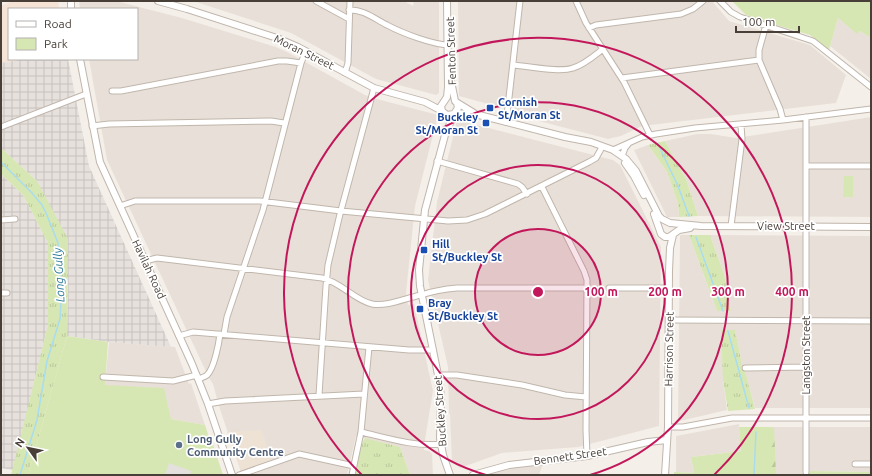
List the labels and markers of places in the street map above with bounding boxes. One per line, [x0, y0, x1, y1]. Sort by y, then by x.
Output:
place label: Cornish St/Moran St [498, 96, 561, 121]
marker: Cornish St/Moran St [485, 103, 495, 113]
place label: Buckley St/Moran St [416, 111, 478, 136]
marker: Buckley St/Moran St [481, 118, 491, 128]
place label: Hill St/Buckley St [432, 238, 502, 263]
marker: Hill St/Buckley St [419, 245, 429, 255]
centre of rings [531, 285, 545, 299]
place label: Bray St/Buckley St [428, 297, 498, 322]
marker: Bray St/Buckley St [415, 304, 425, 314]
place label: Long Gully Community Centre [187, 433, 284, 458]
marker: Long Gully Community Centre [174, 440, 184, 450]

